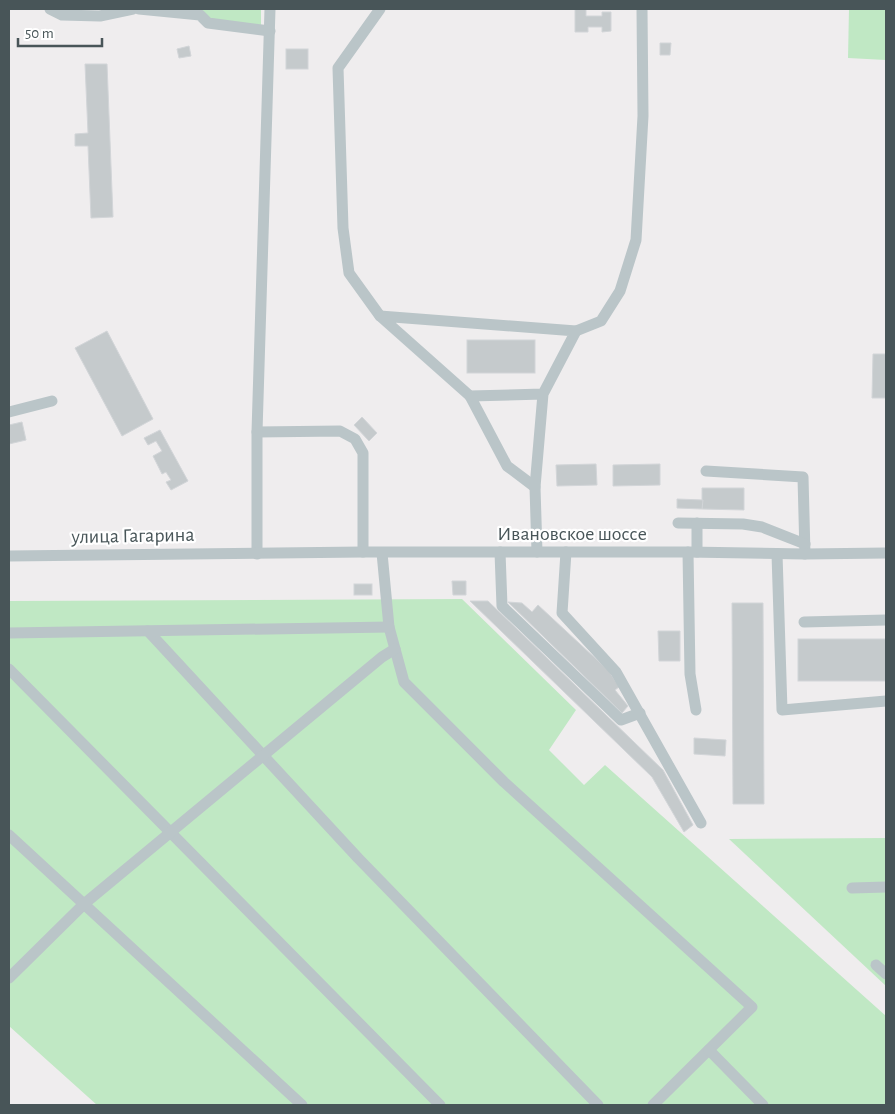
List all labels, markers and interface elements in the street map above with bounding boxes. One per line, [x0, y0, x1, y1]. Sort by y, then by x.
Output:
scale bar [18, 15, 101, 47]
text: 50 m [25, 26, 54, 41]
street label: Ивановское шоссе [497, 524, 647, 544]
street label: улица Гагарина [70, 525, 195, 547]

